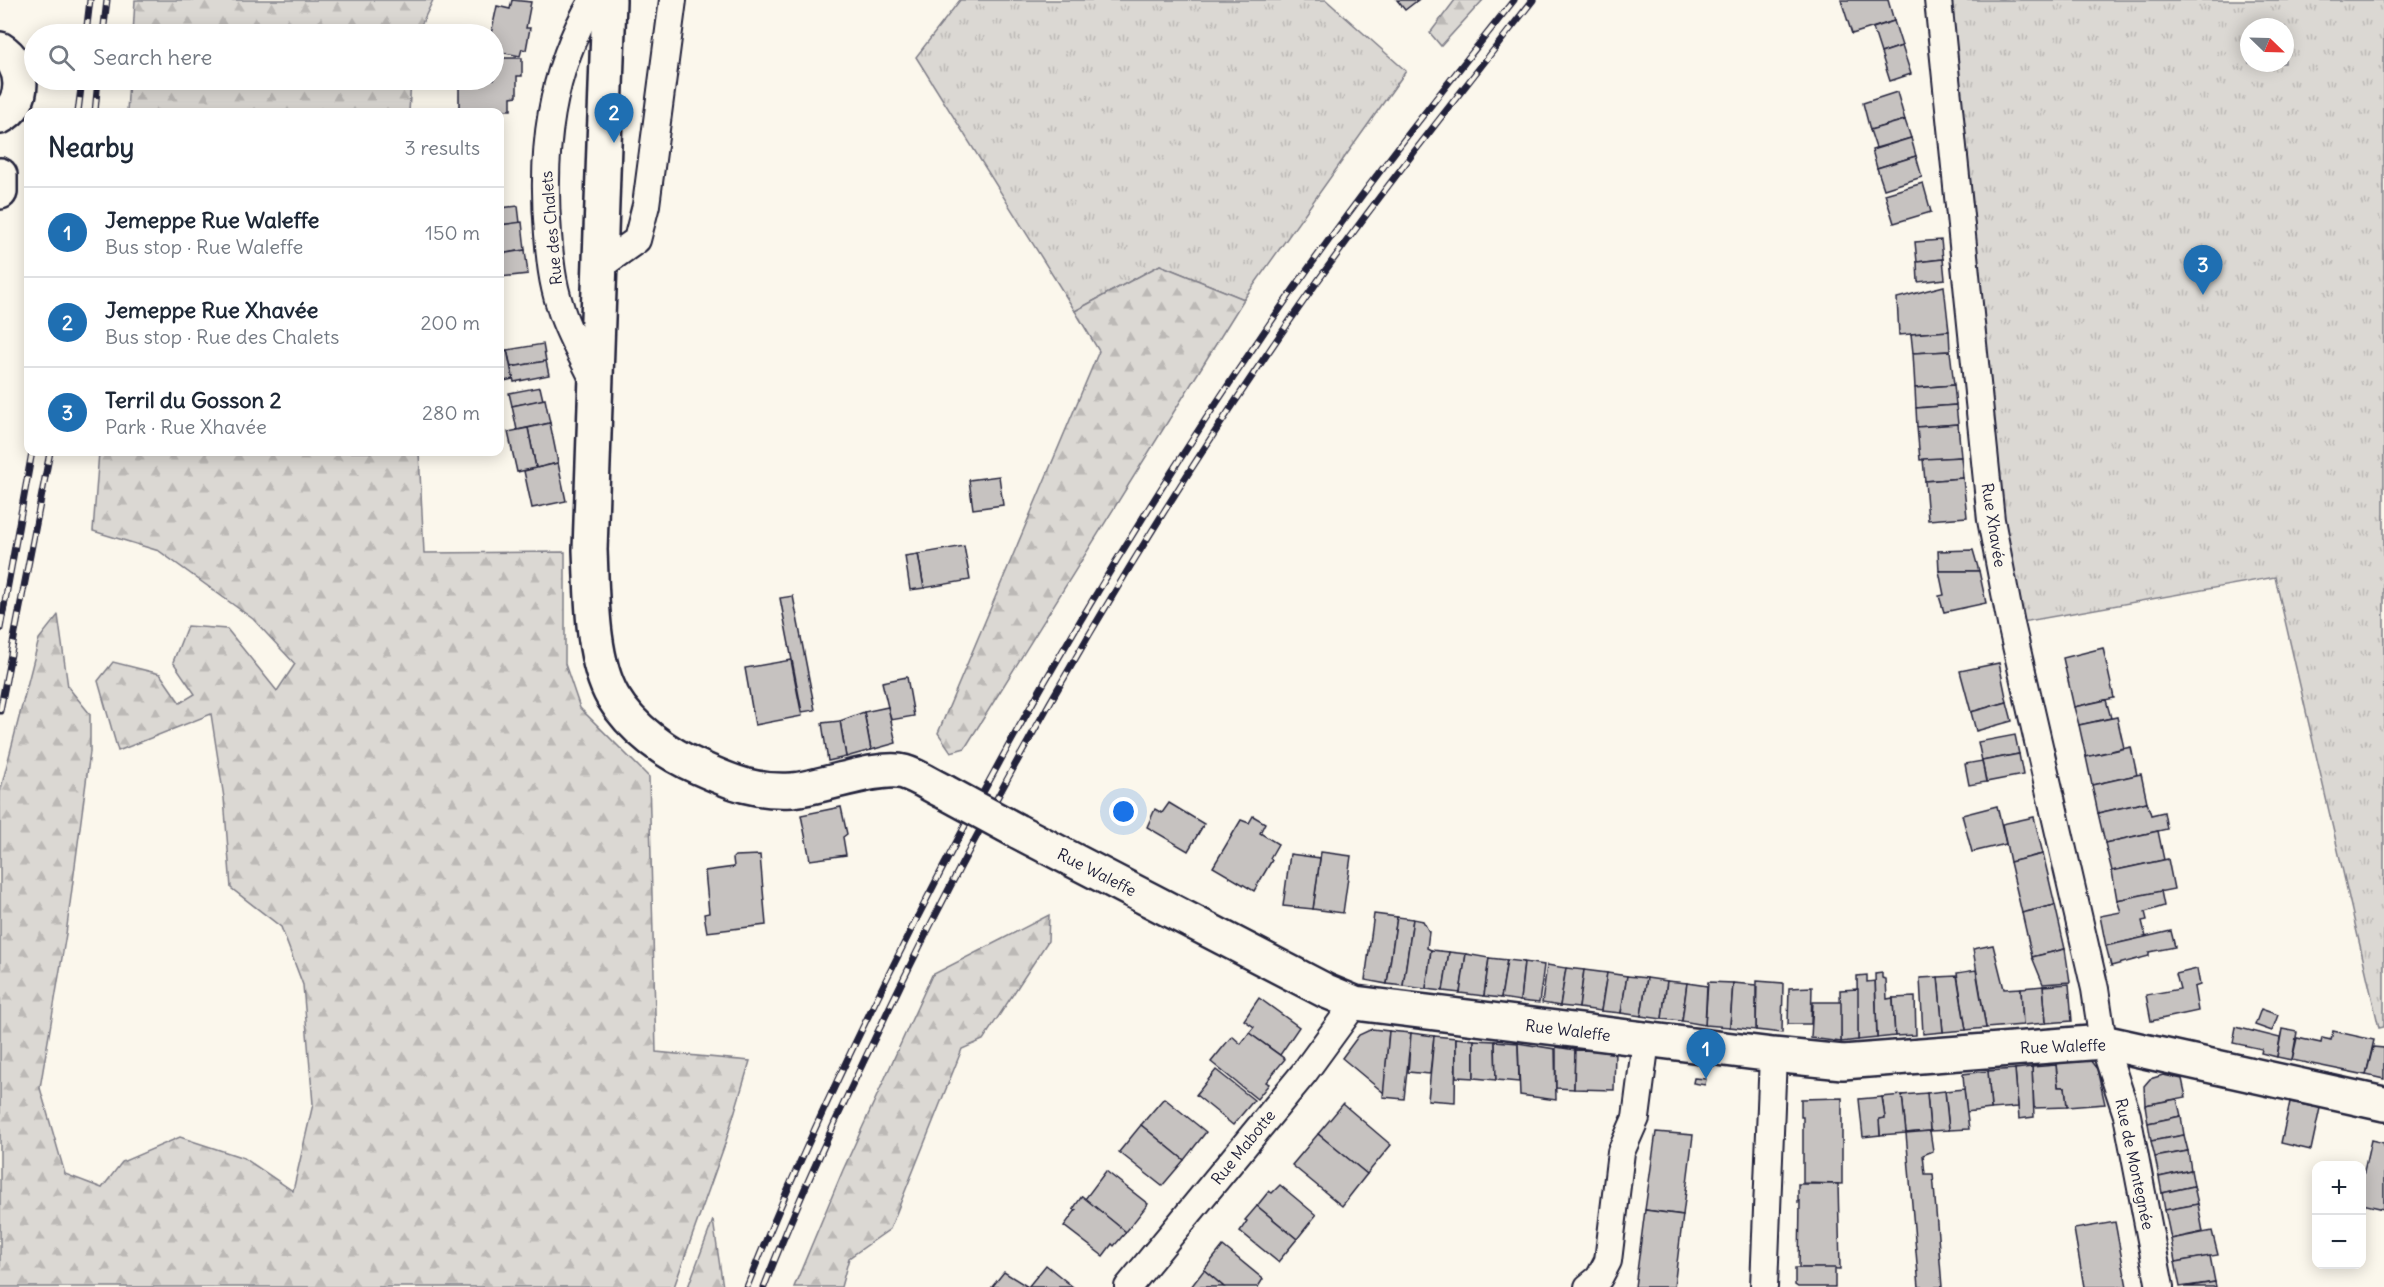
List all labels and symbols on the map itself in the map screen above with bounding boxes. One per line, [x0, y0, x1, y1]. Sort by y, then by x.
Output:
north arrow [2240, 18, 2294, 72]
pin: 2 [594, 94, 634, 143]
street label: Rue des Chalets [536, 170, 566, 286]
pin: 3 [2184, 246, 2222, 295]
street label: Rue Xhavée [1977, 481, 2011, 569]
your location [1109, 797, 1138, 826]
street label: Rue Waleffe [1054, 844, 1140, 900]
street label: Rue Waleffe [1524, 1015, 1612, 1045]
pin: 1 [1686, 1030, 1726, 1079]
street label: Rue Waleffe [2020, 1035, 2106, 1057]
street label: Rue de Montegnée [2111, 1096, 2159, 1232]
street label: Rue Mabotte [1207, 1105, 1279, 1189]

